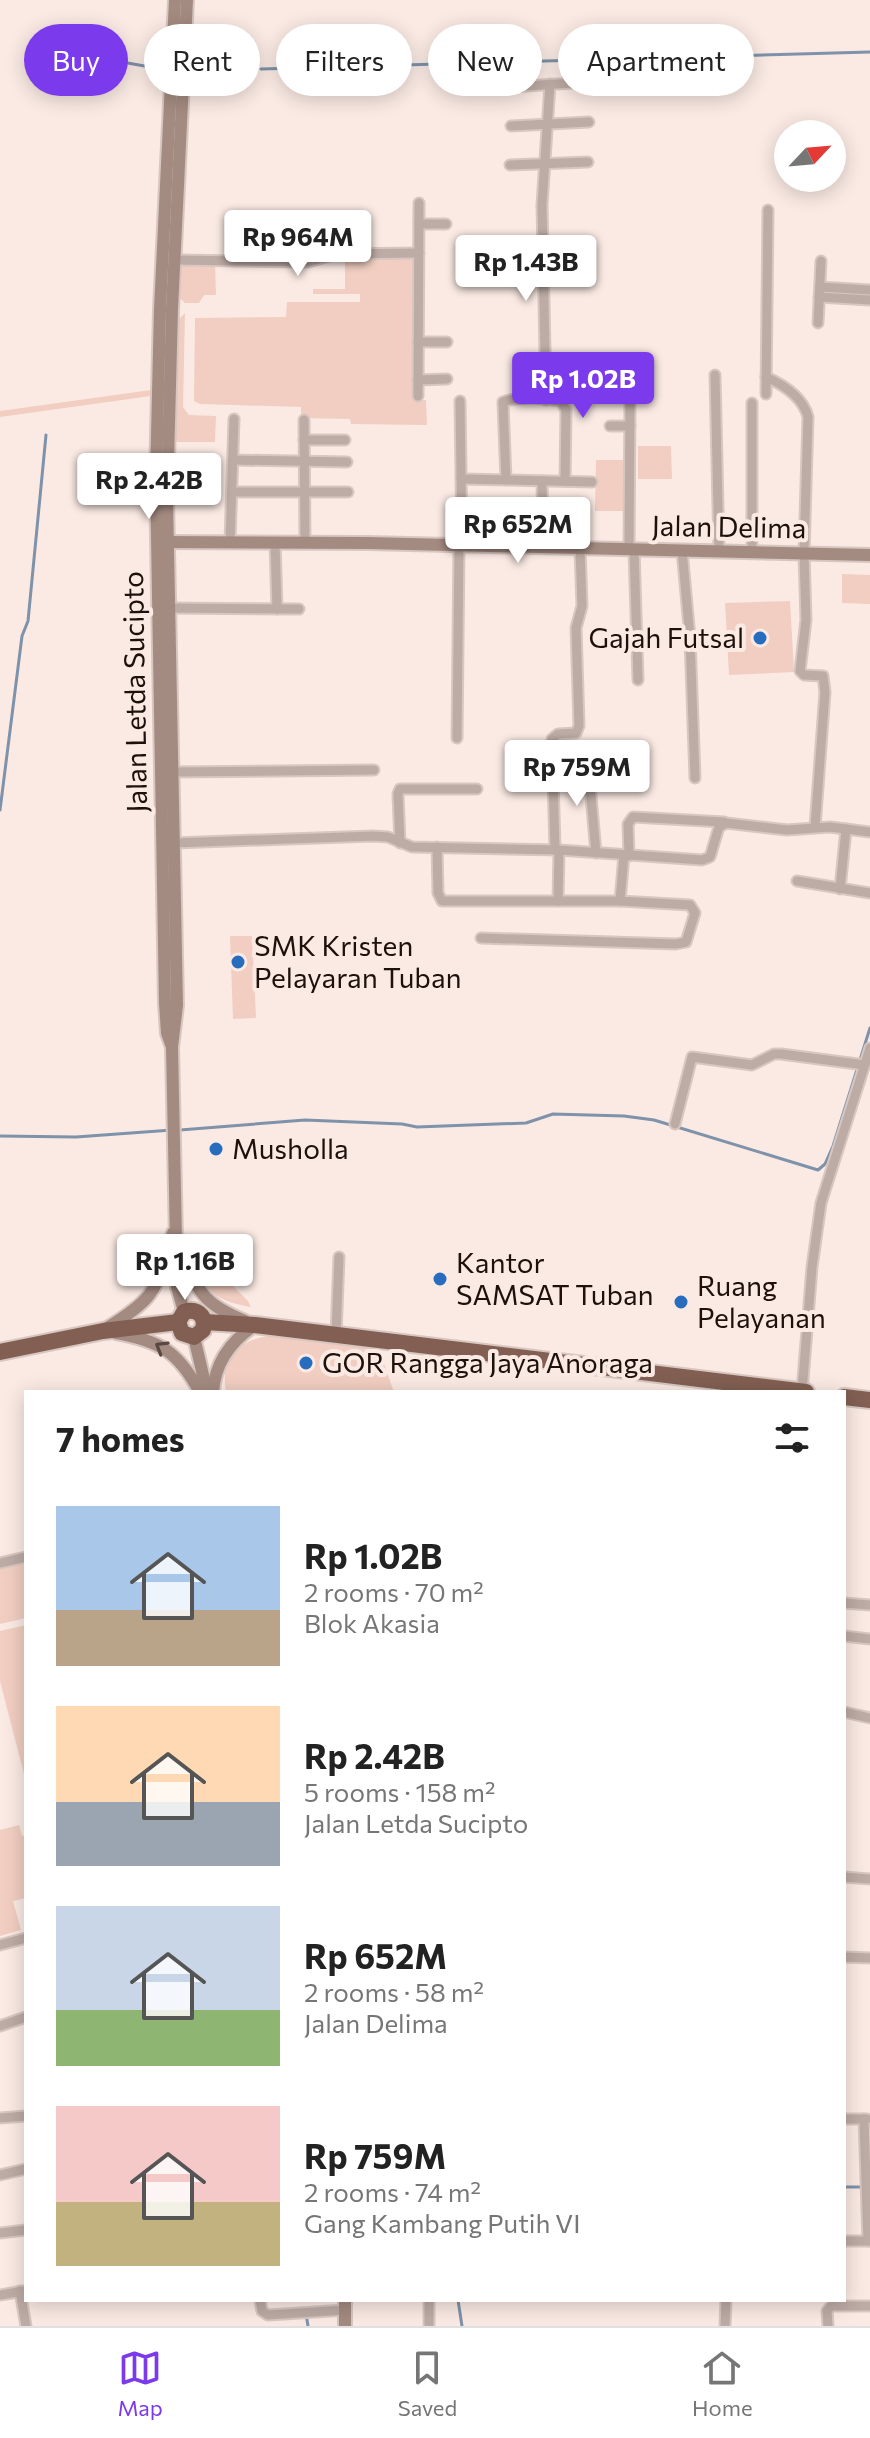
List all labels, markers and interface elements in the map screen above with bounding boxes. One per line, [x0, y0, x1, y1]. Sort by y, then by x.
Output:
chip: Buy [24, 24, 128, 96]
chip: Rent [144, 24, 260, 96]
chip: Filters [276, 24, 412, 96]
chip: New [428, 24, 542, 96]
chip: Apartment [558, 24, 754, 96]
north arrow [774, 120, 846, 192]
map controls [774, 120, 846, 192]
pin: Rp 964M [224, 210, 372, 278]
text: Rp 964M [242, 220, 354, 251]
pin: Rp 1.43B [443, 235, 609, 303]
text: Rp 1.43B [473, 245, 579, 276]
pin: Rp 1.02B [500, 352, 666, 420]
text: Rp 1.02B [530, 362, 636, 393]
pin: Rp 2.42B [66, 453, 232, 521]
text: Rp 2.42B [95, 463, 203, 494]
pin: Rp 652M [444, 497, 592, 565]
text: Rp 652M [463, 507, 573, 538]
street label: Jalan Delima [651, 508, 807, 544]
street label: Jalan Letda Sucipto [115, 571, 153, 813]
place label: Gajah Futsal [588, 620, 744, 654]
marker: Gajah Futsal [751, 629, 769, 647]
pin: Rp 759M [503, 740, 651, 808]
text: Rp 759M [523, 750, 631, 781]
place label: SMK Kristen Pelayaran Tuban [254, 928, 462, 994]
marker: SMK Kristen Pelayaran Tuban [229, 953, 247, 971]
place label: Musholla [232, 1131, 349, 1165]
marker: Musholla [207, 1140, 225, 1158]
pin: Rp 1.16B [102, 1234, 268, 1302]
text: Rp 1.16B [135, 1244, 235, 1275]
place label: Kantor SAMSAT Tuban [456, 1245, 654, 1311]
place label: Ruang Pelayanan [697, 1268, 826, 1334]
marker: Kantor SAMSAT Tuban [431, 1270, 449, 1288]
marker: Ruang Pelayanan [672, 1293, 690, 1311]
one-way arrow [155, 1341, 170, 1357]
place label: GOR Rangga Jaya Anoraga [322, 1345, 653, 1379]
marker: GOR Rangga Jaya Anoraga [297, 1354, 315, 1372]
icon: filters [770, 1416, 814, 1460]
text: 7 homes [56, 1417, 185, 1459]
text: Rp 1.02B [304, 1534, 442, 1576]
icon: home [120, 1538, 216, 1634]
text: 2 rooms · 70 m² [304, 1576, 484, 1607]
text: Blok Akasia [304, 1607, 440, 1638]
text: Rp 2.42B [304, 1734, 445, 1776]
icon: home [120, 1738, 216, 1834]
text: 5 rooms · 158 m² [304, 1776, 495, 1807]
text: Jalan Letda Sucipto [304, 1807, 528, 1838]
text: Rp 652M [304, 1934, 447, 1976]
icon: home [120, 1938, 216, 2034]
text: 2 rooms · 58 m² [304, 1976, 484, 2007]
text: Jalan Delima [304, 2007, 448, 2038]
text: Rp 759M [304, 2134, 446, 2176]
icon: home [120, 2138, 216, 2234]
text: 2 rooms · 74 m² [304, 2176, 481, 2207]
text: Gang Kambang Putih VI [304, 2207, 580, 2238]
tab: Map [117, 2346, 163, 2421]
tab: Saved [398, 2346, 457, 2421]
tab: Home [692, 2346, 753, 2421]

